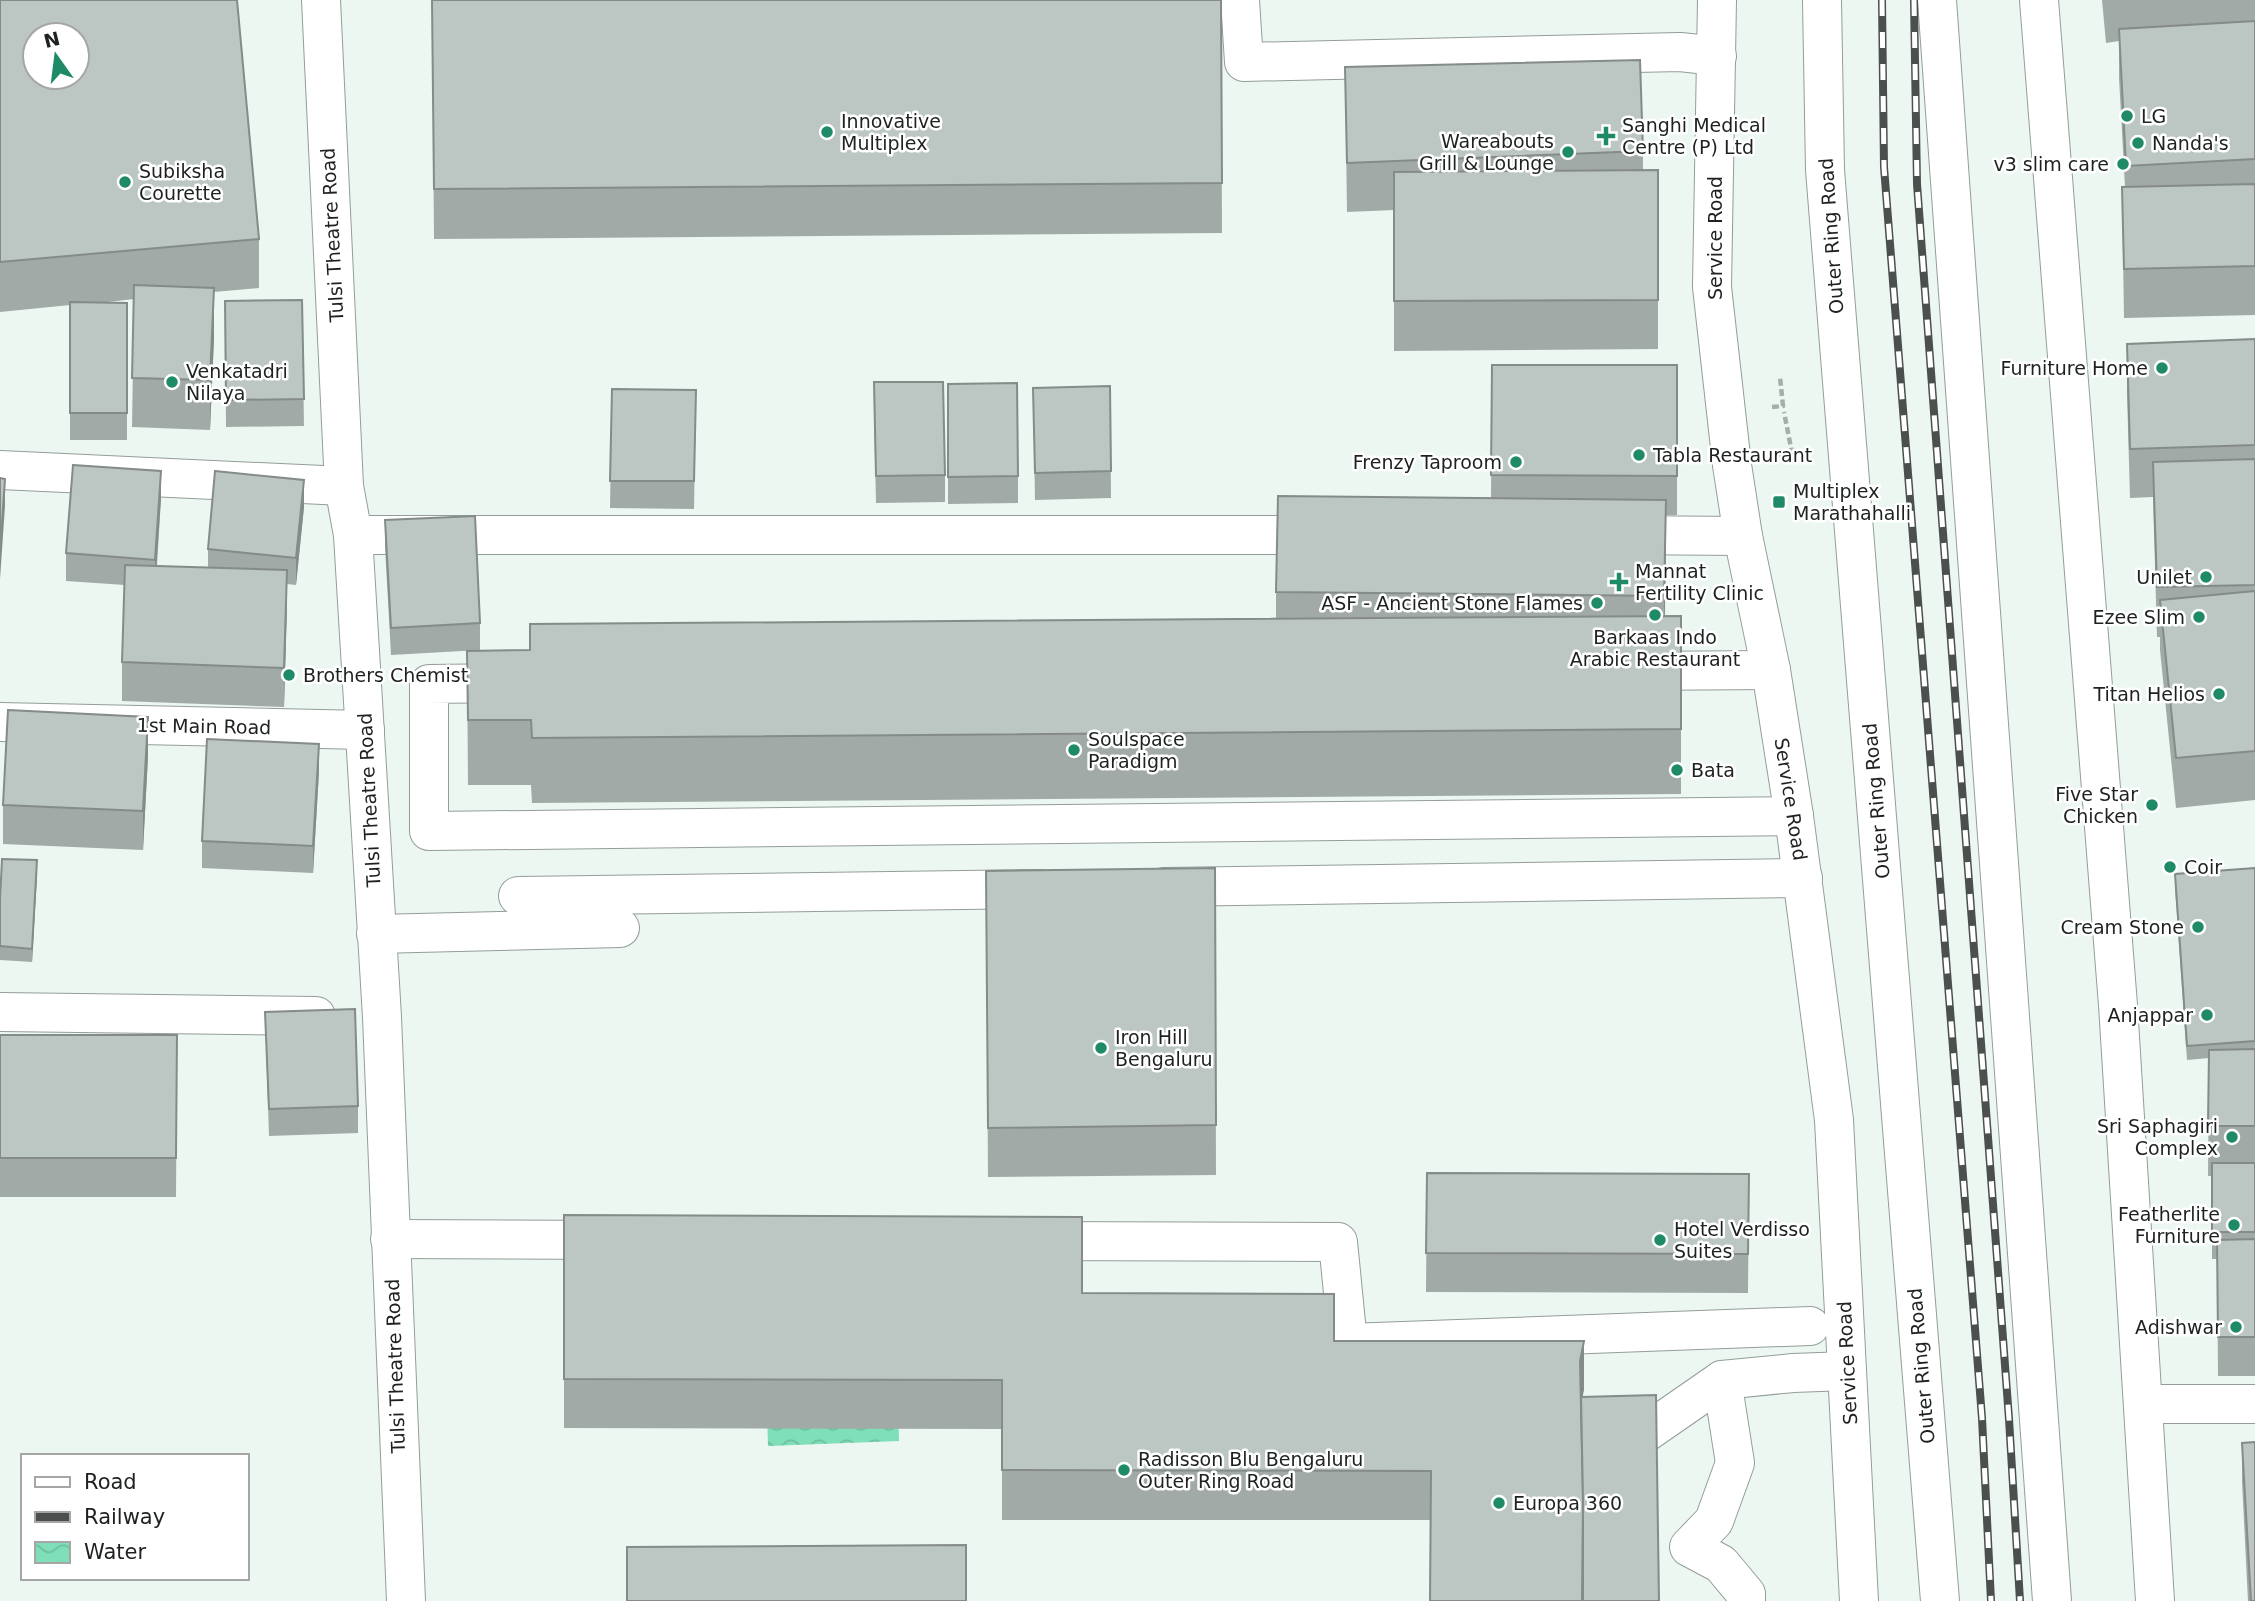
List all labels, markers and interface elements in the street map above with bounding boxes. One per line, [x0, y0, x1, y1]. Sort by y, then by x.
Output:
north arrow [21, 21, 91, 91]
text: N [42, 27, 62, 52]
place label: LG [2141, 105, 2166, 127]
marker: LG [2119, 108, 2135, 124]
place label: Innovative Multiplex [841, 110, 941, 154]
place label: Sanghi Medical Centre (P) Ltd [1622, 114, 1766, 158]
marker: Innovative Multiplex [819, 124, 835, 140]
marker: Sanghi Medical Centre (P) Ltd [1596, 126, 1616, 146]
place label: Wareabouts Grill & Lounge [1419, 130, 1554, 174]
place label: Nanda's [2152, 132, 2229, 154]
marker: Nanda's [2130, 135, 2146, 151]
marker: Wareabouts Grill & Lounge [1560, 144, 1576, 160]
street label: Tulsi Theatre Road [316, 147, 348, 324]
place label: v3 slim care [1993, 153, 2109, 175]
marker: v3 slim care [2115, 156, 2131, 172]
street label: Outer Ring Road [1815, 157, 1847, 315]
place label: Subiksha Courette [139, 160, 225, 204]
marker: Subiksha Courette [117, 174, 133, 190]
street label: Service Road [1704, 176, 1726, 300]
place label: Furniture Home [2001, 357, 2148, 379]
place label: Venkatadri Nilaya [186, 360, 288, 404]
marker: Furniture Home [2154, 360, 2170, 376]
marker: Venkatadri Nilaya [164, 374, 180, 390]
place label: Tabla Restaurant [1652, 444, 1812, 466]
marker: Tabla Restaurant [1631, 447, 1647, 463]
place label: Frenzy Taproom [1353, 451, 1502, 473]
marker: Frenzy Taproom [1508, 454, 1524, 470]
place label: Multiplex Marathahalli [1793, 480, 1911, 524]
marker: Multiplex Marathahalli [1771, 494, 1787, 510]
place label: Mannat Fertility Clinic [1635, 560, 1764, 604]
place label: Unilet [2136, 566, 2192, 588]
marker: Unilet [2198, 569, 2214, 585]
marker: Mannat Fertility Clinic [1609, 572, 1629, 592]
place label: ASF - Ancient Stone Flames [1321, 592, 1583, 614]
marker: ASF - Ancient Stone Flames [1589, 595, 1605, 611]
place label: Ezee Slim [2092, 606, 2185, 628]
marker: Barkaas Indo Arabic Restaurant [1647, 607, 1663, 623]
marker: Ezee Slim [2191, 609, 2207, 625]
place label: Barkaas Indo Arabic Restaurant [1570, 626, 1740, 670]
place label: Brothers Chemist [303, 664, 468, 686]
marker: Brothers Chemist [281, 667, 297, 683]
place label: Titan Helios [2092, 683, 2205, 705]
marker: Titan Helios [2211, 686, 2227, 702]
street label: Tulsi Theatre Road [353, 712, 385, 889]
street label: 1st Main Road [137, 714, 271, 738]
street label: Outer Ring Road [1858, 722, 1894, 880]
place label: Soulspace Paradigm [1088, 728, 1185, 772]
street label: Service Road [1770, 736, 1812, 862]
marker: Soulspace Paradigm [1066, 742, 1082, 758]
place label: Bata [1691, 759, 1735, 781]
marker: Bata [1669, 762, 1685, 778]
place label: Five Star Chicken [2055, 783, 2138, 827]
marker: Five Star Chicken [2144, 797, 2160, 813]
place label: Coir [2184, 856, 2222, 878]
marker: Coir [2162, 859, 2178, 875]
place label: Cream Stone [2061, 916, 2184, 938]
marker: Cream Stone [2190, 919, 2206, 935]
place label: Anjappar [2107, 1004, 2193, 1026]
marker: Anjappar [2199, 1007, 2215, 1023]
place label: Iron Hill Bengaluru [1115, 1026, 1213, 1070]
marker: Iron Hill Bengaluru [1093, 1040, 1109, 1056]
place label: Sri Saphagiri Complex [2097, 1115, 2218, 1159]
marker: Sri Saphagiri Complex [2224, 1129, 2240, 1145]
place label: Featherlite Furniture [2118, 1203, 2220, 1247]
marker: Featherlite Furniture [2226, 1217, 2242, 1233]
place label: Hotel Verdisso Suites [1674, 1218, 1810, 1262]
marker: Hotel Verdisso Suites [1652, 1232, 1668, 1248]
street label: Tulsi Theatre Road [381, 1278, 409, 1455]
street label: Outer Ring Road [1903, 1287, 1939, 1445]
street label: Service Road [1833, 1301, 1861, 1425]
place label: Adishwar [2135, 1316, 2222, 1338]
marker: Adishwar [2228, 1319, 2244, 1335]
place label: Radisson Blu Bengaluru Outer Ring Road [1138, 1448, 1363, 1492]
legend [21, 1454, 248, 1580]
marker: Radisson Blu Bengaluru Outer Ring Road [1116, 1462, 1132, 1478]
text: Road [84, 1470, 137, 1494]
place label: Europa 360 [1513, 1492, 1622, 1514]
marker: Europa 360 [1491, 1495, 1507, 1511]
text: Railway [84, 1505, 165, 1529]
text: Water [84, 1540, 146, 1564]

